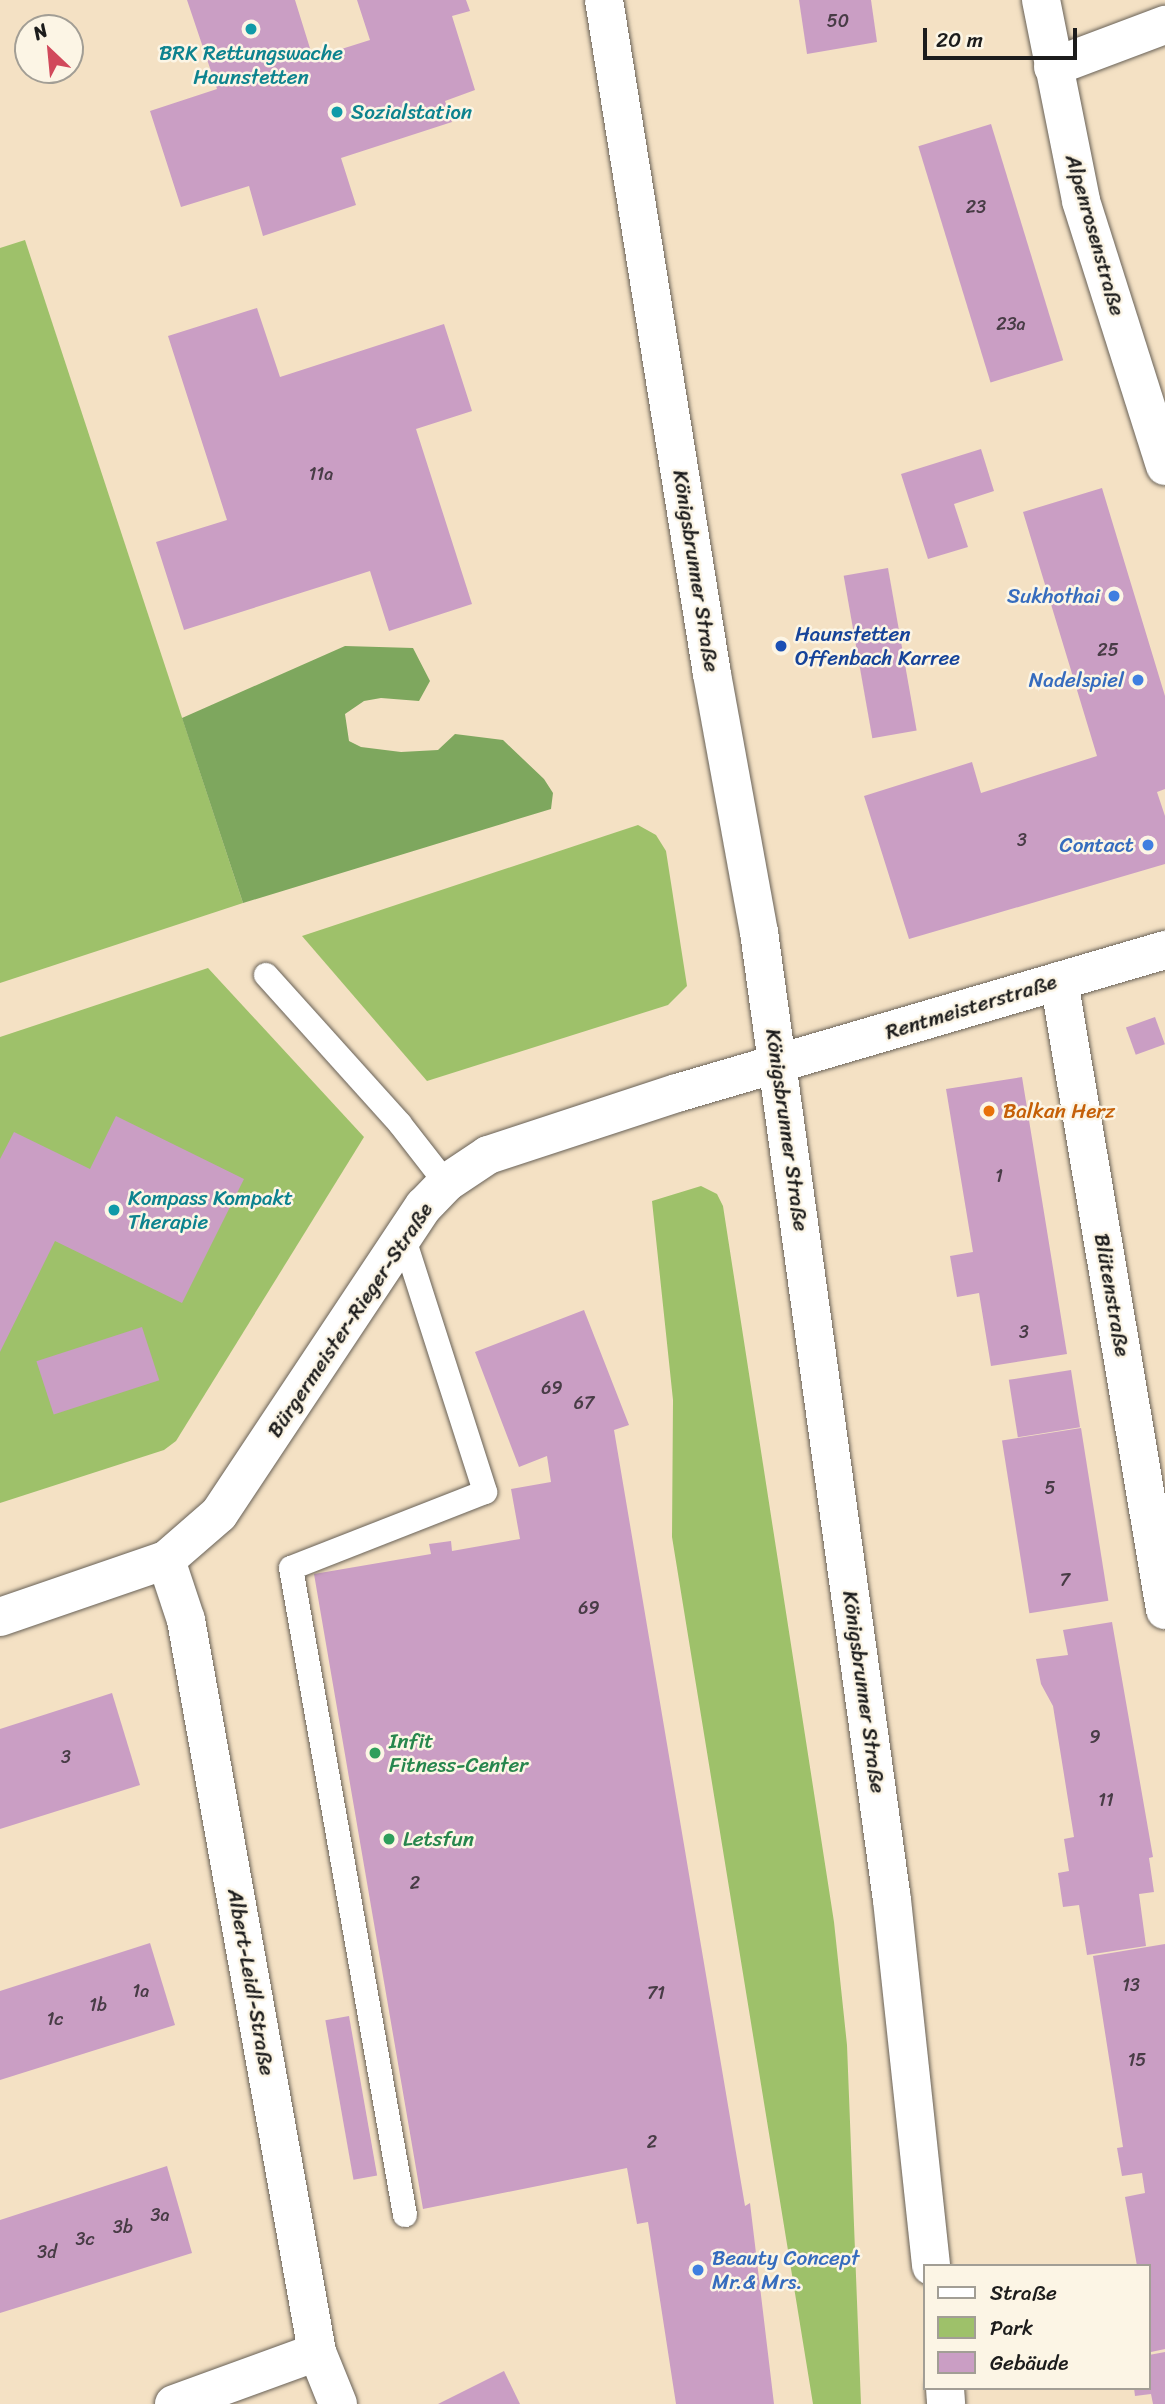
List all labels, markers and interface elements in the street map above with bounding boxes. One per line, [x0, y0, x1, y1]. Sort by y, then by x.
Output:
house number: 50 [827, 10, 849, 32]
north arrow [14, 14, 84, 84]
text: N [27, 14, 54, 49]
scale bar [927, 14, 1081, 58]
marker: BRK Rettungswache Haunstetten [243, 21, 259, 37]
text: 20 m [936, 21, 983, 59]
place label: BRK Rettungswache Haunstetten [159, 40, 343, 90]
place label: Sozialstation [351, 99, 472, 125]
marker: Sozialstation [329, 104, 345, 120]
street label: Alpenrosenstraße [1060, 151, 1130, 319]
house number: 23 [966, 196, 986, 218]
house number: 23a [996, 313, 1026, 335]
house number: 11a [309, 463, 333, 485]
street label: Königsbrunner Straße [668, 468, 724, 674]
place label: Sukhothai [1007, 583, 1100, 609]
marker: Sukhothai [1106, 588, 1122, 604]
place label: Haunstetten Offenbach Karree [795, 621, 959, 671]
marker: Haunstetten Offenbach Karree [773, 638, 789, 654]
house number: 25 [1097, 639, 1119, 661]
place label: Nadelspiel [1029, 667, 1124, 693]
marker: Nadelspiel [1130, 672, 1146, 688]
house number: 3 [1017, 829, 1027, 851]
place label: Contact [1060, 832, 1134, 858]
marker: Contact [1140, 837, 1156, 853]
street label: Rentmeisterstraße [882, 969, 1060, 1045]
street label: Königsbrunner Straße [760, 1027, 814, 1233]
place label: Balkan Herz [1003, 1098, 1116, 1124]
marker: Balkan Herz [981, 1103, 997, 1119]
house number: 1 [995, 1165, 1003, 1187]
place label: Kompass Kompakt Therapie [128, 1185, 294, 1235]
street label: Bürgermeister-Rieger-Straße [262, 1198, 438, 1442]
marker: Kompass Kompakt Therapie [106, 1202, 122, 1218]
street label: Blütenstraße [1089, 1232, 1135, 1358]
house number: 3 [1019, 1321, 1029, 1343]
house number: 69 [541, 1377, 563, 1399]
house number: 67 [574, 1392, 594, 1414]
house number: 5 [1045, 1477, 1055, 1499]
house number: 7 [1060, 1569, 1070, 1591]
street label: Königsbrunner Straße [837, 1589, 891, 1795]
house number: 69 [578, 1597, 600, 1619]
house number: 9 [1089, 1726, 1101, 1748]
place label: Infit Fitness-Center [389, 1728, 528, 1778]
marker: Infit Fitness-Center [367, 1745, 383, 1761]
house number: 3 [61, 1746, 71, 1768]
house number: 11 [1098, 1789, 1114, 1811]
place label: Letsfun [403, 1826, 474, 1852]
marker: Letsfun [381, 1831, 397, 1847]
house number: 2 [410, 1872, 420, 1894]
street label: Albert-Leidl-Straße [222, 1887, 280, 2077]
house number: 13 [1122, 1974, 1140, 1996]
house number: 1a [133, 1980, 149, 2002]
house number: 71 [647, 1982, 665, 2004]
house number: 1b [89, 1994, 107, 2016]
house number: 1c [47, 2008, 63, 2030]
house number: 15 [1128, 2049, 1146, 2071]
house number: 2 [647, 2131, 657, 2153]
house number: 3a [151, 2204, 169, 2226]
house number: 3b [113, 2216, 133, 2238]
house number: 3c [76, 2228, 94, 2250]
house number: 3d [37, 2241, 57, 2263]
place label: Beauty Concept Mr.& Mrs. [712, 2245, 860, 2295]
marker: Beauty Concept Mr.& Mrs. [690, 2262, 706, 2278]
legend [923, 2264, 1151, 2390]
text: Straße [990, 2274, 1057, 2312]
text: Park [990, 2309, 1033, 2347]
text: Gebäude [990, 2344, 1068, 2382]

